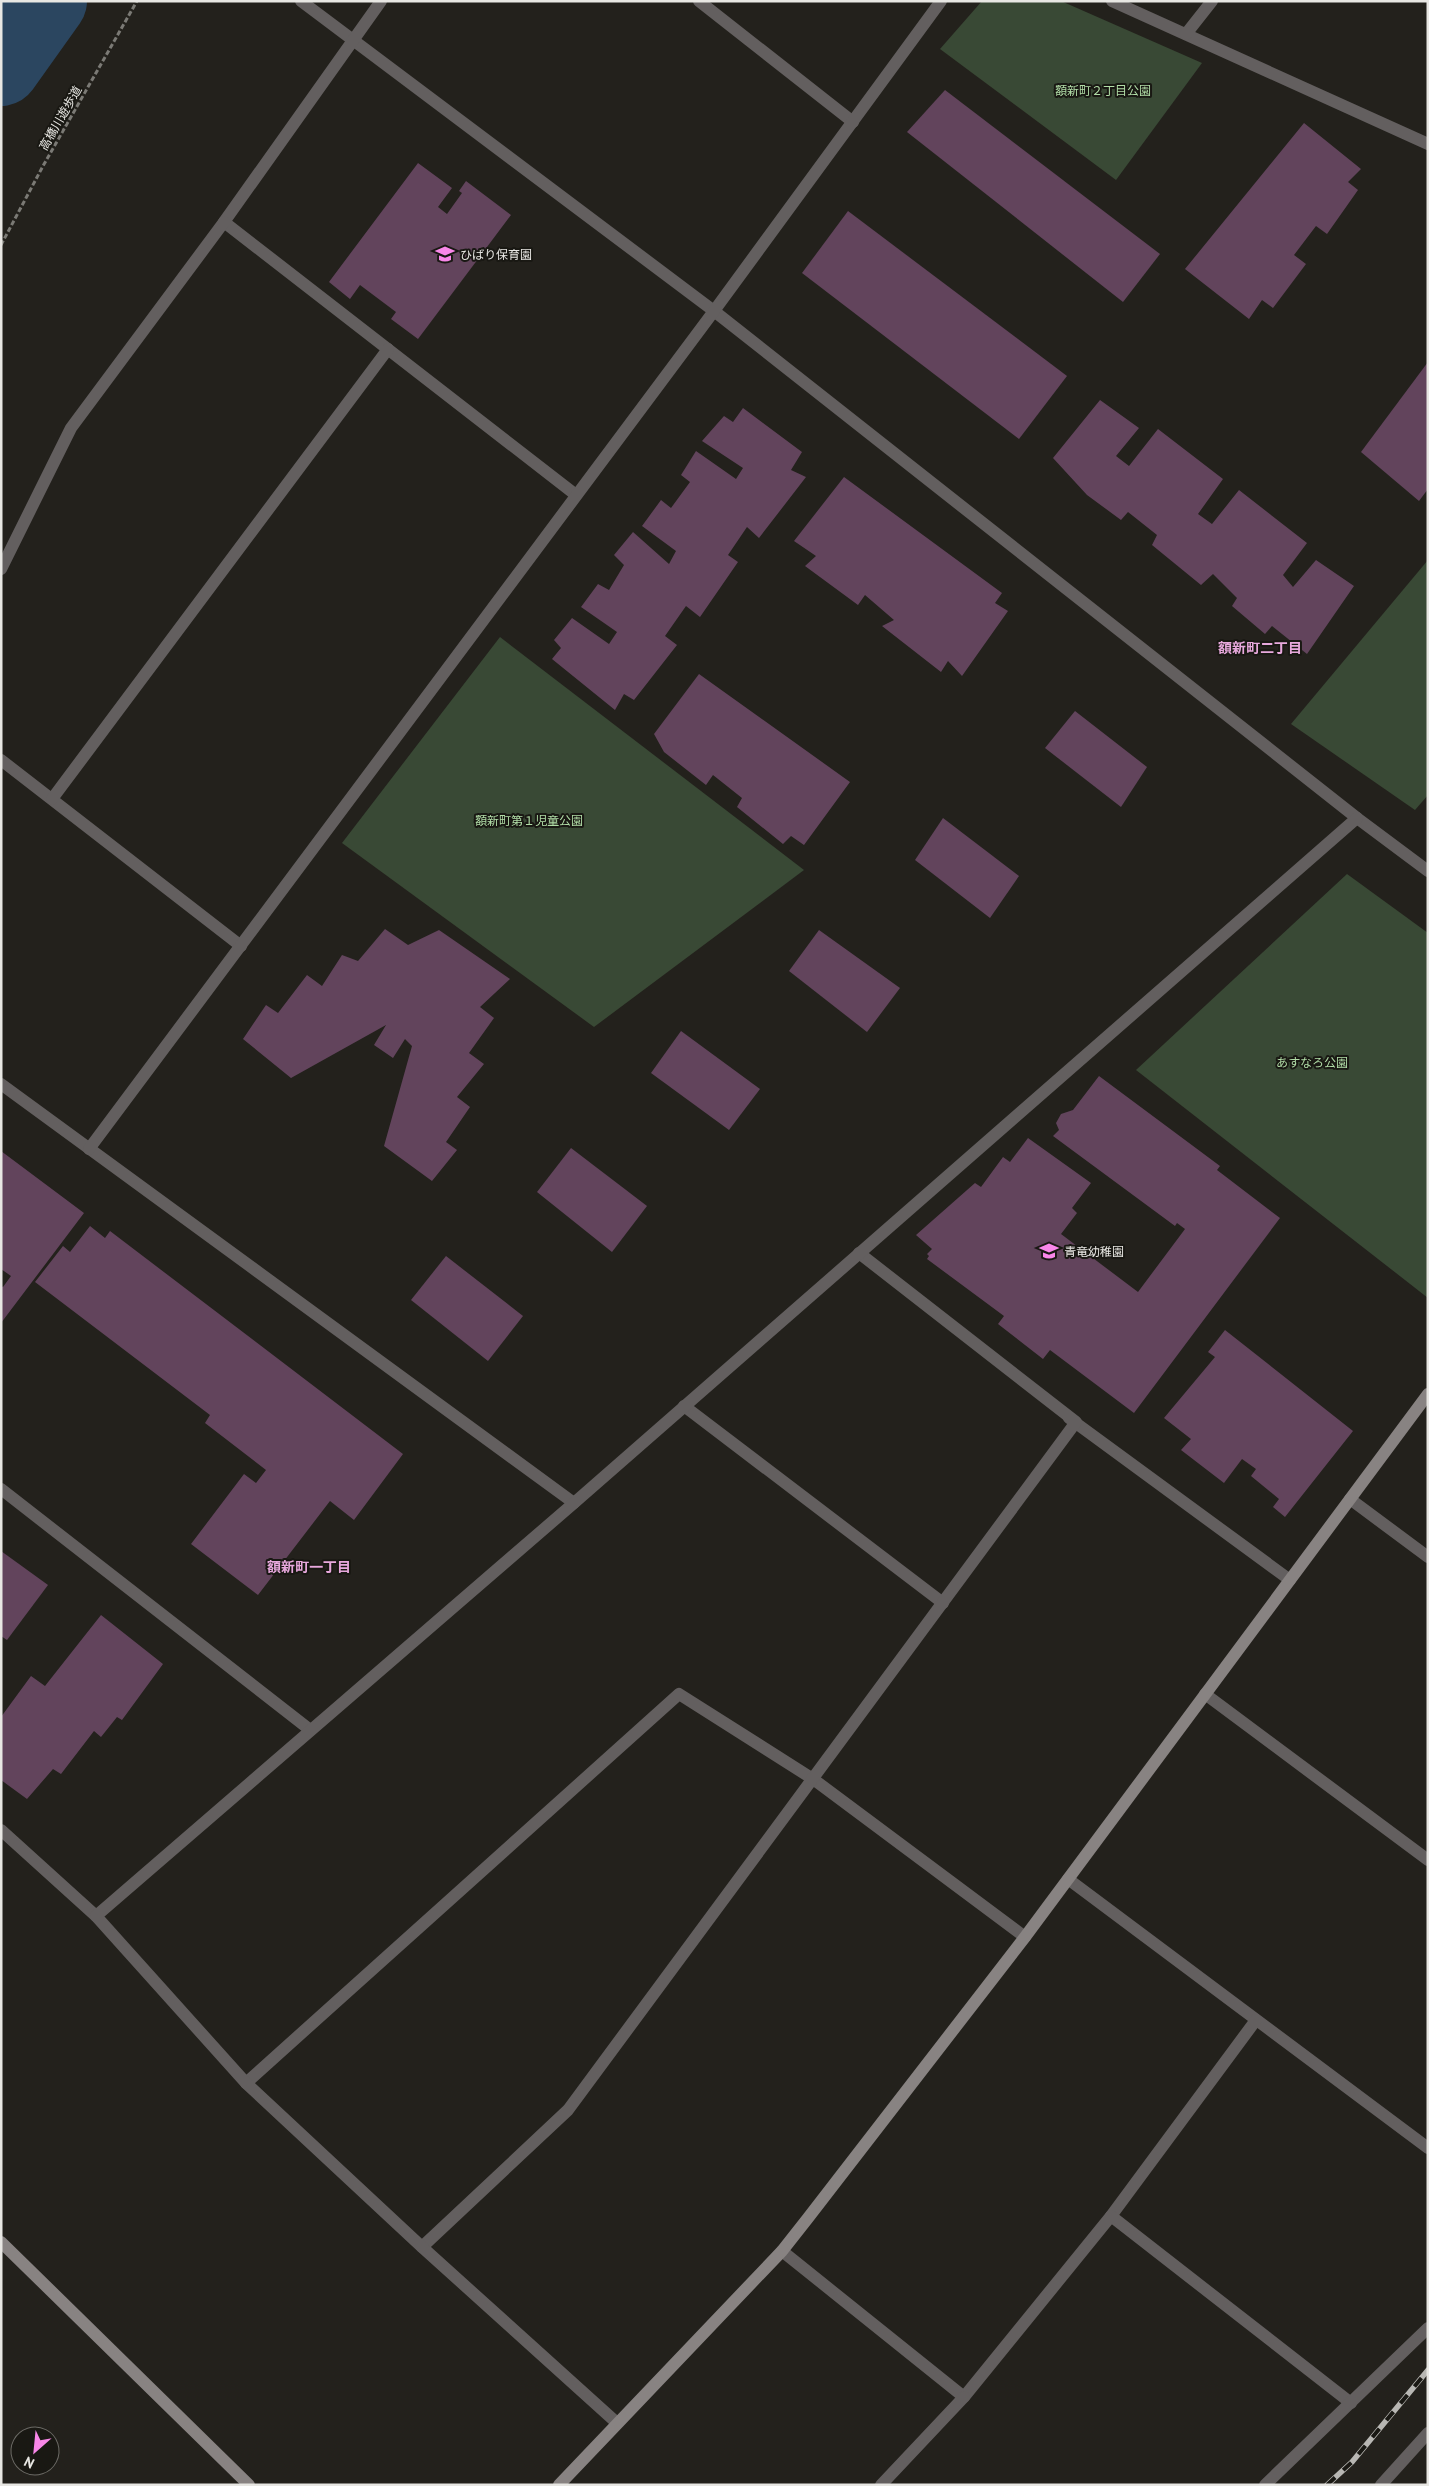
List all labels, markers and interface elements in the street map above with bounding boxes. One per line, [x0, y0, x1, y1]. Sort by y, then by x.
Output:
street label: 高橋川遊歩道 [36, 83, 84, 153]
park label: 額新町２丁目公園 [1055, 83, 1151, 98]
school or university icon: ひばり保育園 [434, 243, 456, 265]
place label: ひばり保育園 [460, 247, 532, 262]
district label: 額新町二丁目 [1218, 639, 1302, 657]
park label: 額新町第１児童公園 [475, 813, 583, 828]
park label: あすなろ公園 [1276, 1055, 1348, 1070]
school or university icon: 青竜幼稚園 [1038, 1240, 1060, 1262]
place label: 青竜幼稚園 [1064, 1244, 1124, 1259]
district label: 額新町一丁目 [267, 1558, 351, 1576]
north arrow [10, 2426, 60, 2476]
text: N [21, 2452, 37, 2473]

